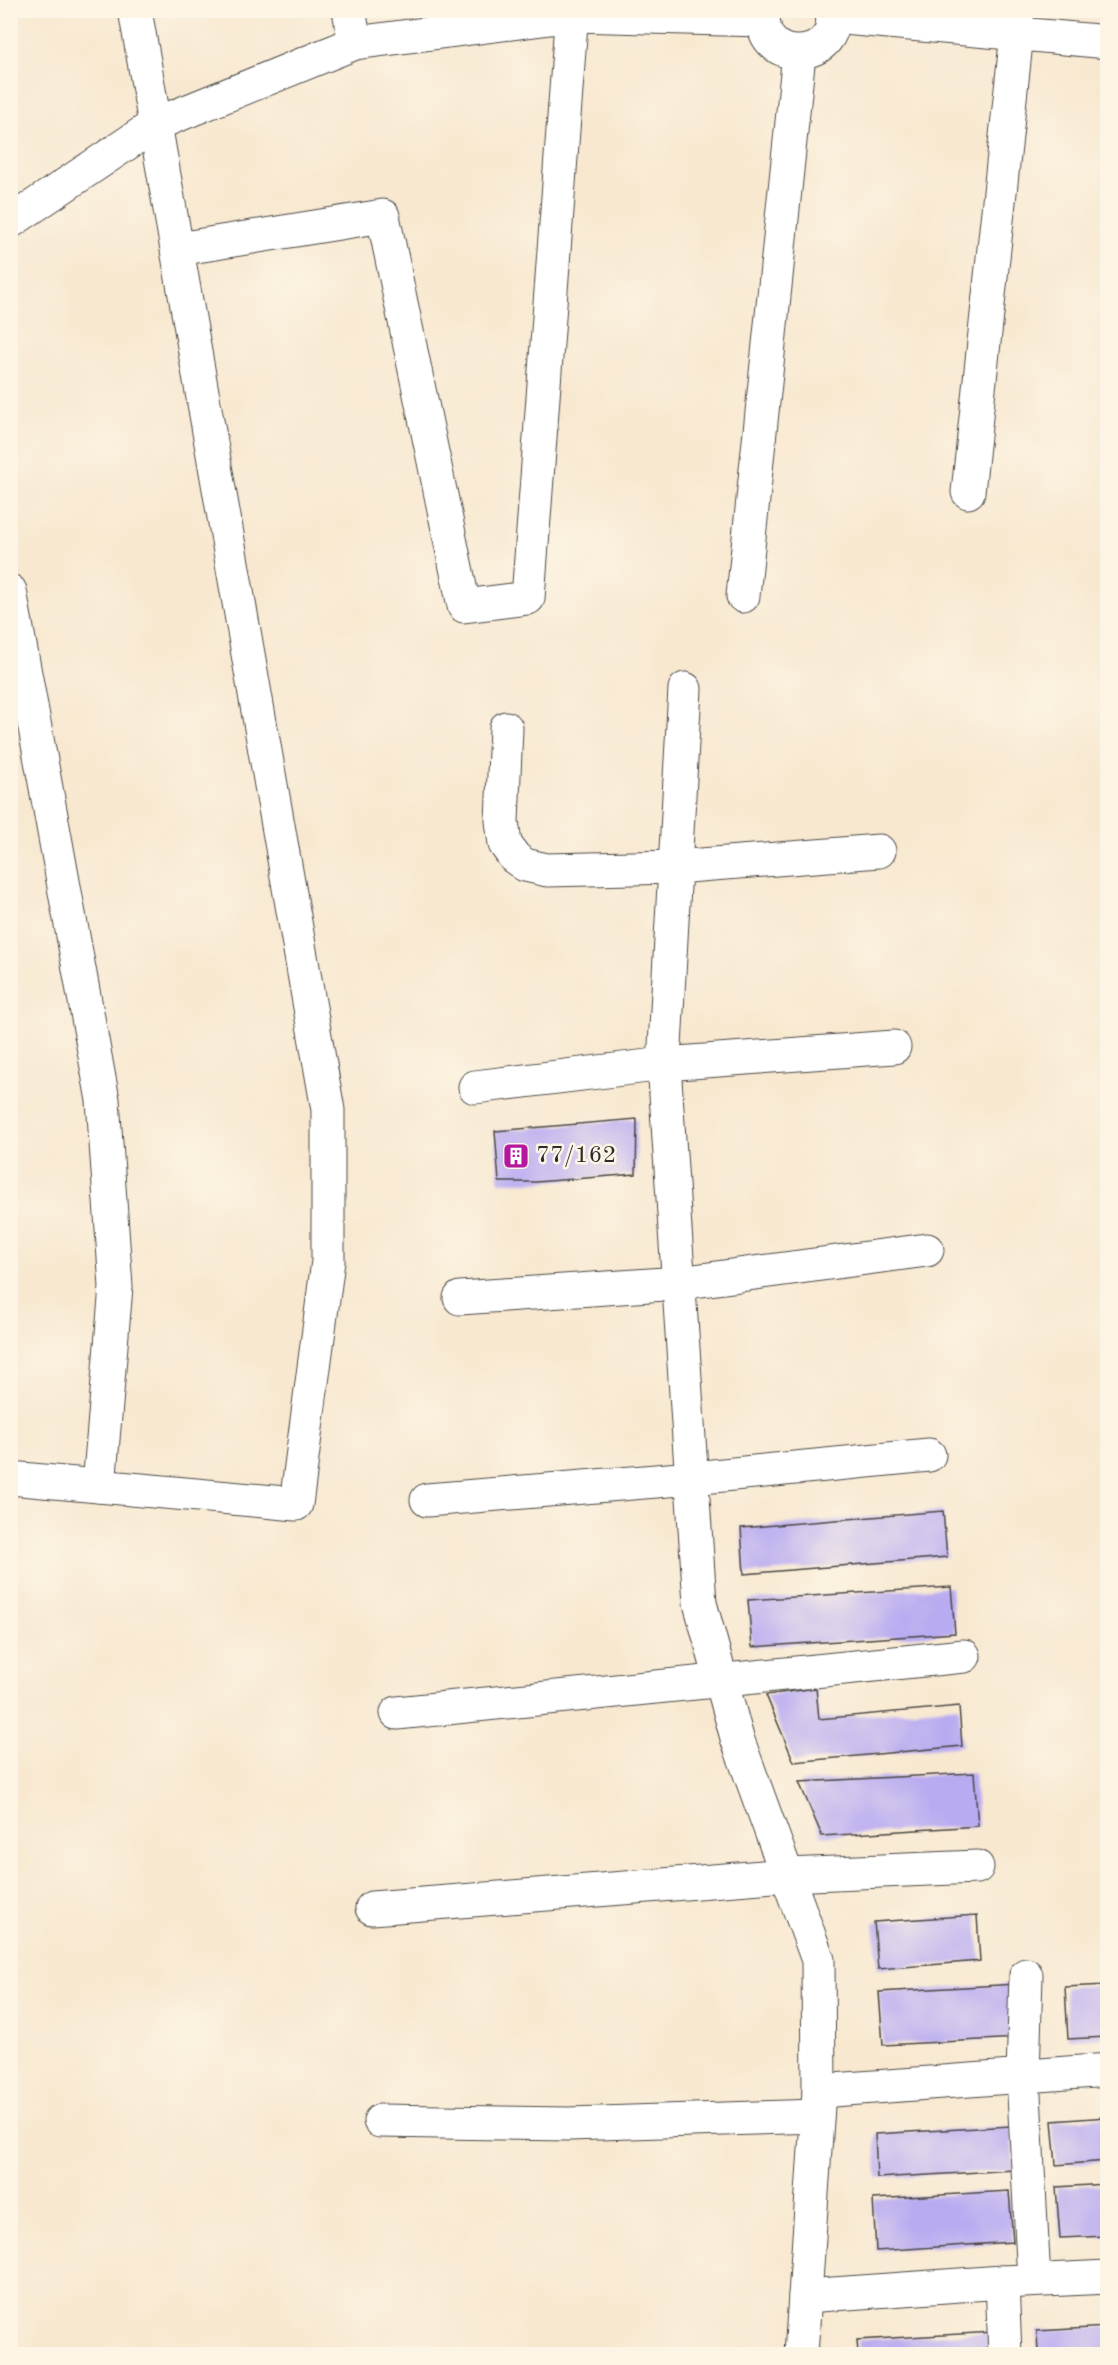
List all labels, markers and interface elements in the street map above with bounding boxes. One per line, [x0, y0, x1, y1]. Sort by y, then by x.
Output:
building icon: 77/162 [501, 1141, 531, 1171]
place label: 77/162 [536, 1144, 616, 1168]

